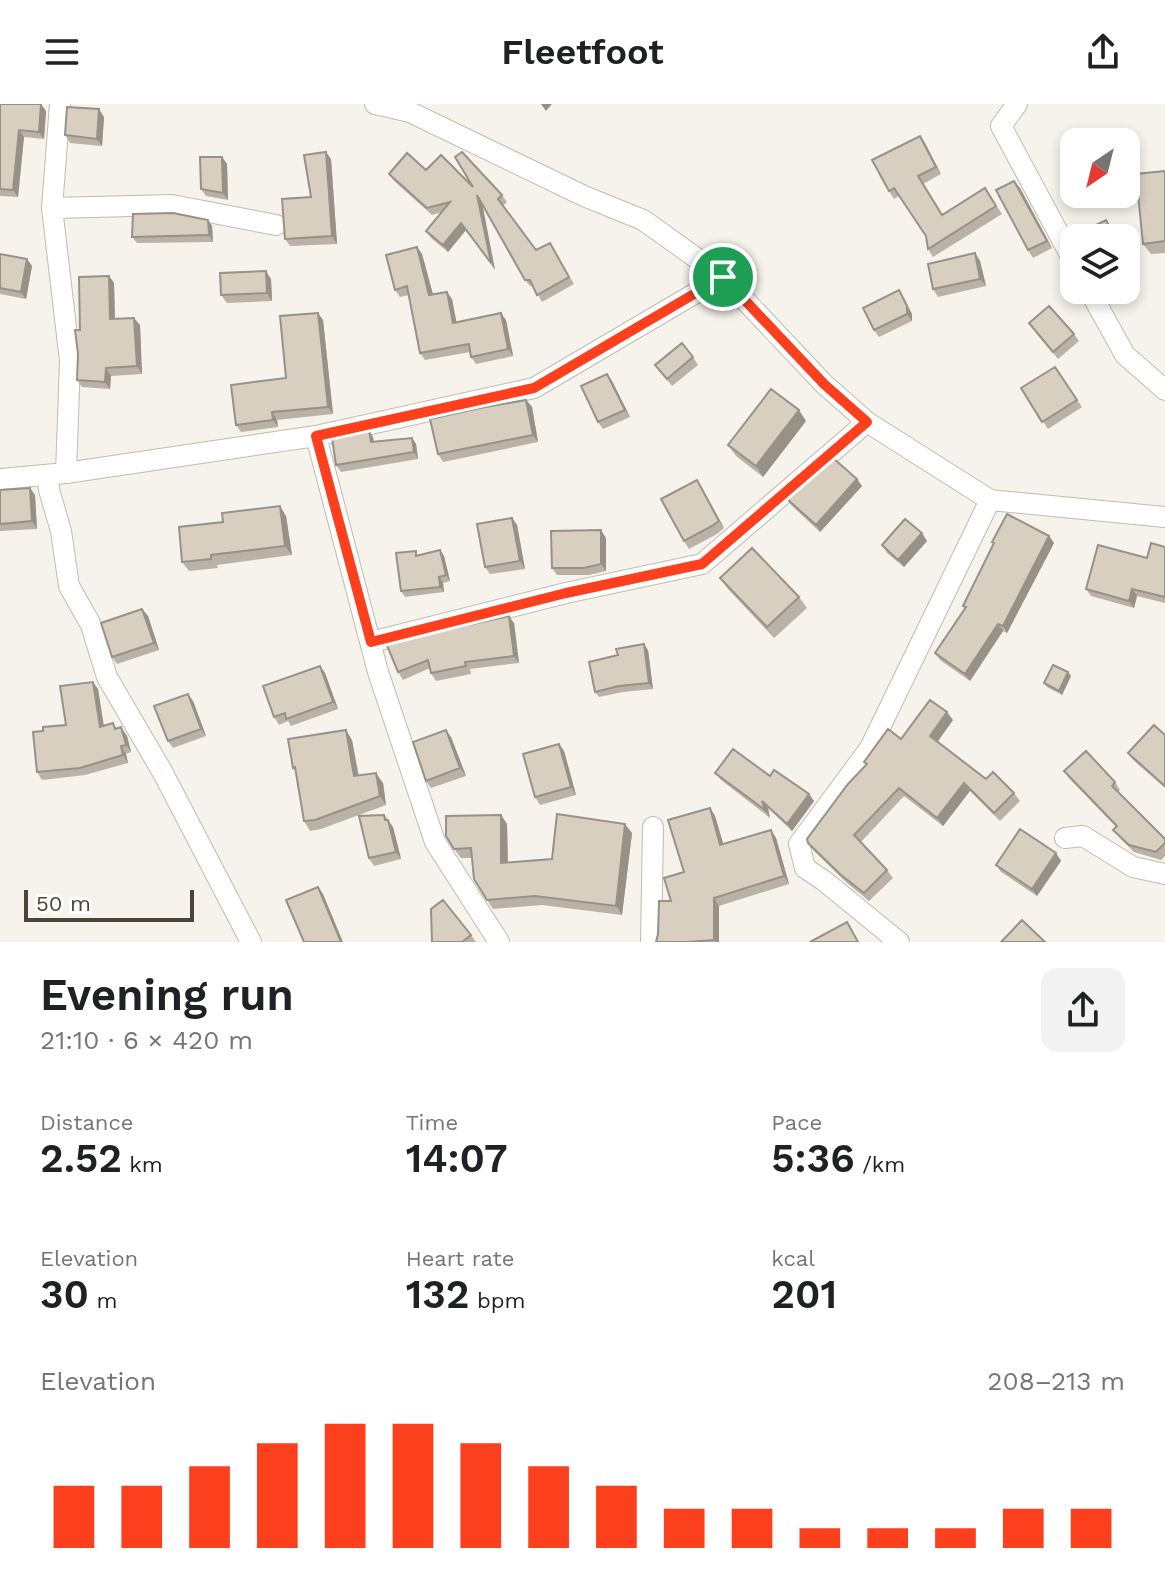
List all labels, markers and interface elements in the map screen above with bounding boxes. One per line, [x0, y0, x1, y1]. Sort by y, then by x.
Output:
icon: menu [40, 30, 84, 74]
icon: share [1081, 30, 1125, 74]
text: Fleetfoot [501, 31, 664, 73]
north arrow [1060, 128, 1140, 208]
map controls [1060, 128, 1140, 304]
button: layers [1060, 224, 1140, 304]
pin [689, 243, 757, 311]
icon: arrive [701, 255, 745, 299]
scale bar [24, 886, 194, 922]
text: 50 m [36, 891, 91, 916]
button: share [1041, 968, 1125, 1052]
text: Evening run [40, 969, 294, 1021]
text: 21:10 · 6 × 420 m [40, 1025, 253, 1055]
text: Distance [40, 1110, 134, 1135]
text: Time [406, 1110, 458, 1135]
text: Pace [771, 1110, 822, 1135]
text: 2.52 [40, 1135, 122, 1182]
text: 14:07 [406, 1135, 508, 1182]
text: 5:36 [771, 1135, 855, 1182]
text: km [122, 1152, 163, 1177]
text: /km [855, 1152, 905, 1177]
text: Elevation [40, 1246, 138, 1271]
text: Heart rate [406, 1246, 514, 1271]
text: kcal [771, 1246, 815, 1271]
text: 30 [40, 1271, 89, 1318]
text: 132 [406, 1271, 470, 1318]
text: 201 [771, 1271, 837, 1318]
text: m [89, 1288, 117, 1313]
text: bpm [470, 1288, 526, 1313]
text: Elevation [40, 1366, 156, 1396]
text: 208–213 m [987, 1366, 1125, 1396]

